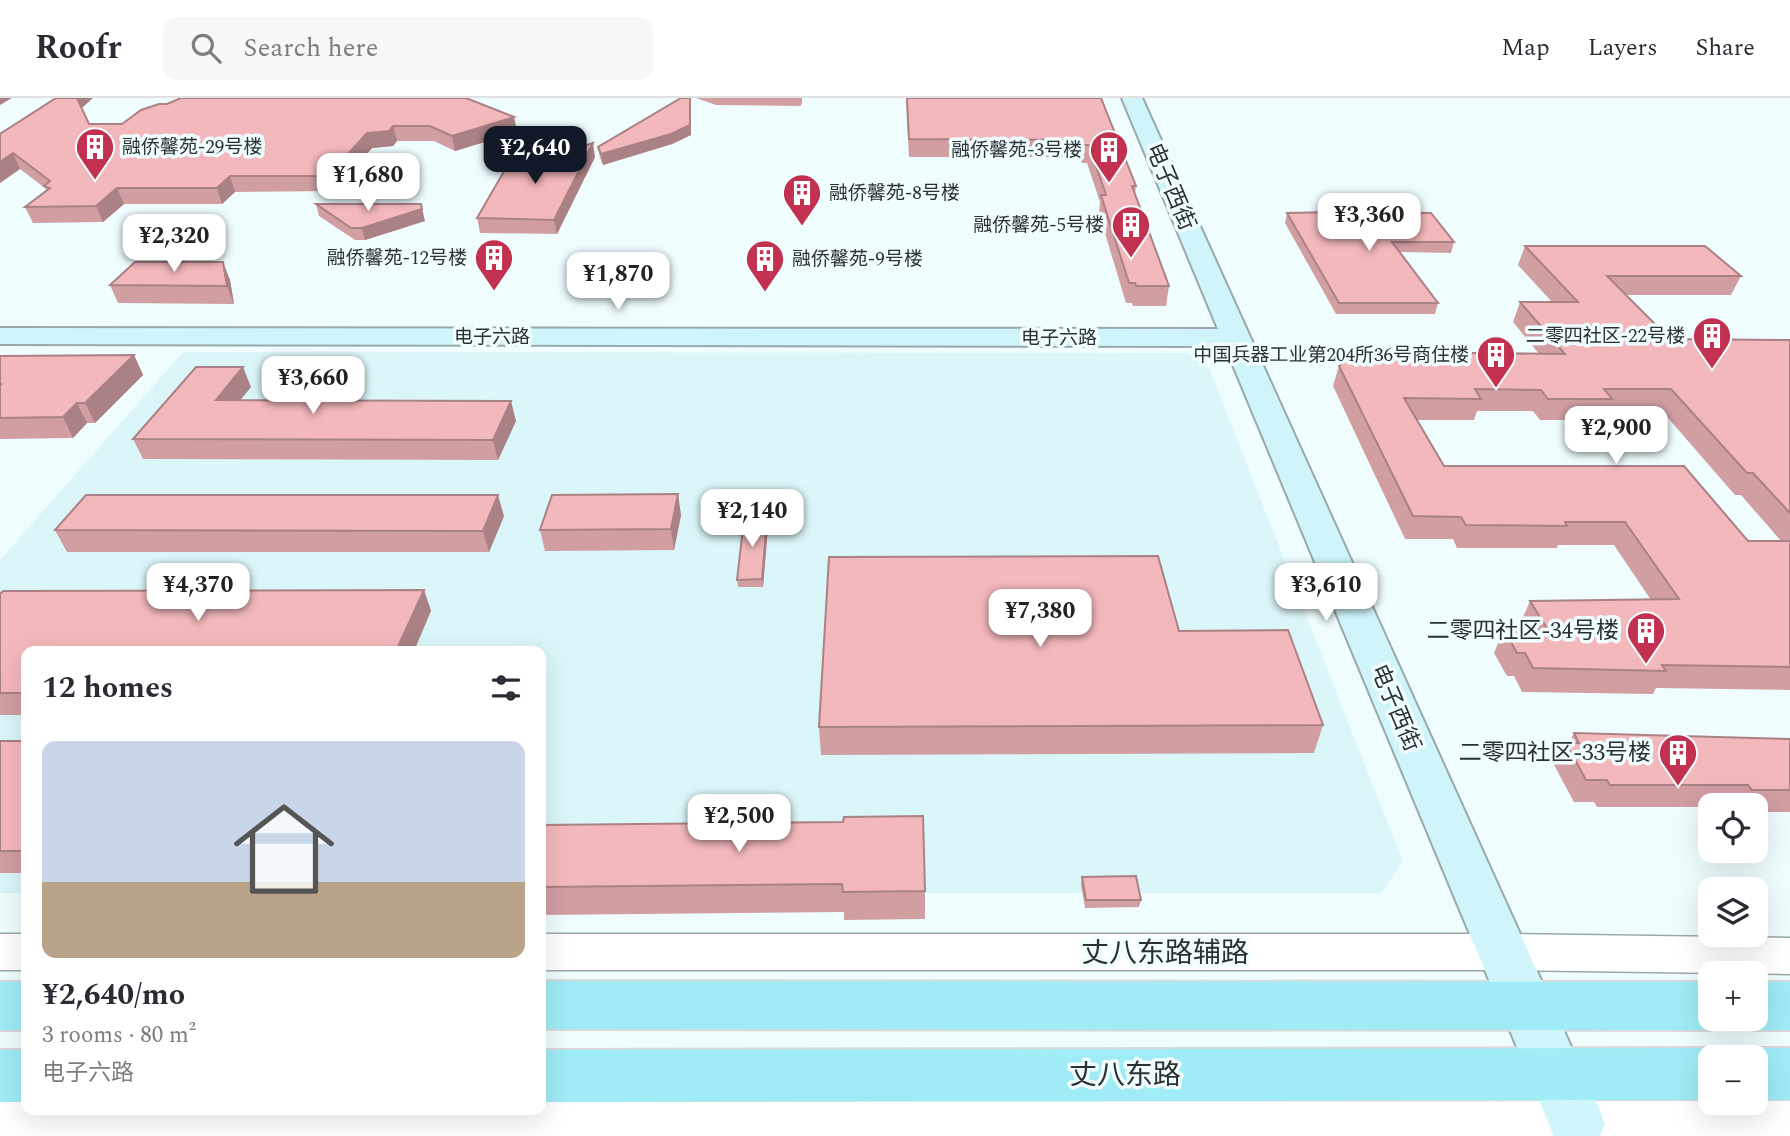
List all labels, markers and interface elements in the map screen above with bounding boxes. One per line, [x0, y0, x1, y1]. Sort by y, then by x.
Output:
search box [163, 17, 653, 80]
text: Roofr [35, 23, 121, 73]
text: Search here [243, 28, 378, 68]
icon: search [187, 29, 225, 67]
text: Map [1501, 30, 1550, 66]
text: Layers [1588, 30, 1658, 66]
text: Share [1696, 30, 1755, 66]
building icon: 融侨馨苑-29号楼 [74, 126, 116, 181]
pin: ¥2,640 [478, 126, 592, 186]
building icon: 融侨馨苑-3号楼 [1088, 129, 1130, 184]
text: ¥2,640 [500, 131, 570, 166]
place label: 融侨馨苑-29号楼 [122, 133, 262, 162]
place label: 融侨馨苑-3号楼 [951, 136, 1082, 165]
street label: 电子西街 [1136, 138, 1204, 236]
pin: ¥1,680 [311, 153, 425, 213]
text: ¥1,680 [333, 158, 403, 193]
building icon: 融侨馨苑-8号楼 [781, 172, 823, 227]
place label: 融侨馨苑-8号楼 [829, 179, 960, 208]
pin: ¥3,360 [1312, 194, 1426, 253]
text: ¥3,360 [1334, 198, 1404, 233]
building icon: 融侨馨苑-5号楼 [1110, 204, 1152, 259]
place label: 融侨馨苑-5号楼 [973, 211, 1104, 240]
pin: ¥2,320 [117, 214, 231, 274]
text: ¥2,320 [139, 219, 209, 254]
building icon: 融侨馨苑-12号楼 [473, 237, 515, 292]
building icon: 融侨馨苑-9号楼 [744, 238, 786, 293]
place label: 融侨馨苑-12号楼 [327, 244, 467, 273]
place label: 融侨馨苑-9号楼 [792, 245, 923, 274]
pin: ¥1,870 [561, 252, 675, 312]
text: ¥1,870 [583, 257, 653, 292]
building icon: 二零四社区-22号楼 [1691, 315, 1733, 370]
place label: 二零四社区-22号楼 [1526, 322, 1685, 351]
street label: 电子六路 [454, 323, 530, 352]
street label: 电子六路 [1021, 324, 1097, 353]
building icon: 中国兵器工业第204所36号商住楼 [1475, 334, 1517, 389]
place label: 中国兵器工业第204所36号商住楼 [1193, 341, 1469, 370]
pin: ¥3,660 [256, 356, 370, 416]
text: ¥3,660 [278, 361, 348, 396]
pin: ¥2,900 [1559, 406, 1673, 466]
text: ¥2,900 [1581, 411, 1651, 446]
pin: ¥2,140 [695, 490, 809, 549]
text: ¥2,140 [717, 494, 787, 529]
pin: ¥4,370 [141, 564, 255, 623]
pin: ¥3,610 [1269, 564, 1383, 623]
text: ¥4,370 [163, 568, 233, 603]
text: ¥3,610 [1291, 568, 1361, 603]
pin: ¥7,380 [983, 589, 1097, 649]
text: ¥7,380 [1005, 594, 1075, 629]
building icon: 二零四社区-34号楼 [1625, 610, 1667, 665]
place label: 二零四社区-34号楼 [1426, 614, 1619, 649]
street label: 电子西街 [1361, 659, 1429, 757]
text: 12 homes [42, 665, 173, 711]
icon: filters [487, 669, 525, 707]
building icon: 二零四社区-33号楼 [1657, 732, 1699, 787]
place label: 二零四社区-33号楼 [1458, 736, 1651, 771]
icon: home [221, 786, 347, 912]
map controls [1698, 793, 1768, 1115]
button: locate [1698, 793, 1768, 863]
pin: ¥2,500 [682, 794, 796, 854]
text: ¥2,500 [704, 799, 774, 834]
button: layers [1698, 877, 1768, 947]
street label: 丈八东路辅路 [1081, 932, 1249, 975]
button: + [1698, 961, 1768, 1031]
text: ¥2,640/mo [42, 972, 185, 1018]
text: 3 rooms · 80 m² [42, 1018, 196, 1053]
button: − [1698, 1045, 1768, 1115]
street label: 丈八东路 [1069, 1054, 1181, 1097]
text: 电子六路 [42, 1056, 134, 1091]

